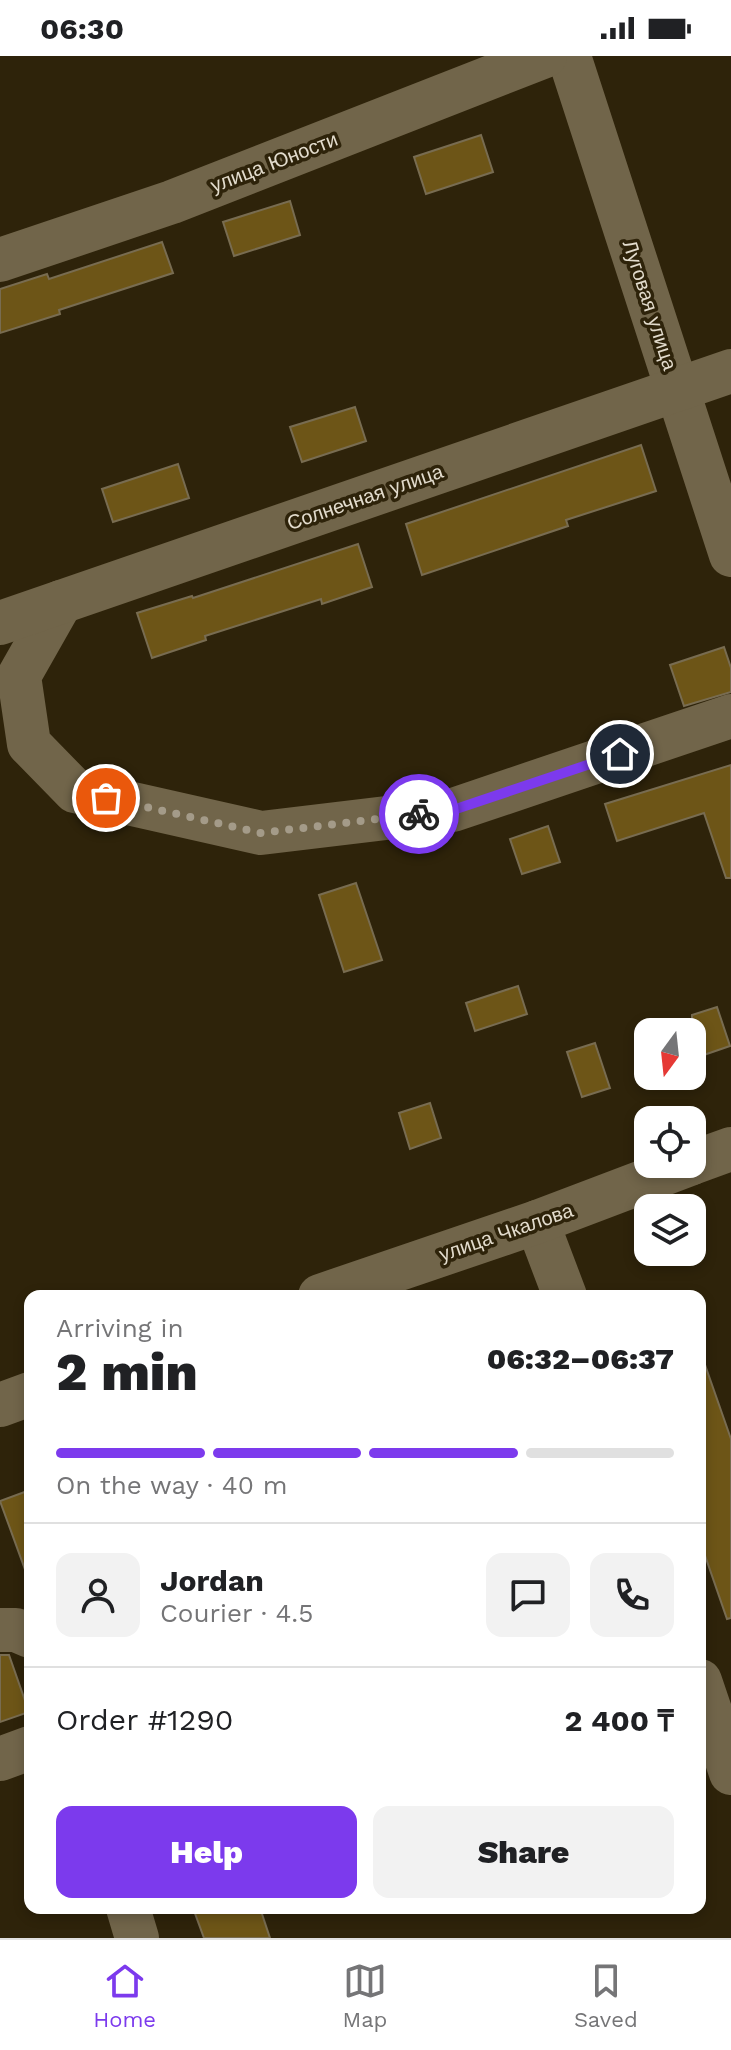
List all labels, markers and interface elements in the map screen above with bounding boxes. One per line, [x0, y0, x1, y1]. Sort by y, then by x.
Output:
text: 06:30 [40, 11, 124, 46]
street label: улица Юности [207, 127, 341, 197]
street label: Луговая улица [618, 237, 683, 374]
street label: Солнечная улица [284, 459, 447, 535]
pin [586, 720, 654, 788]
icon: home [598, 732, 642, 776]
pin [72, 764, 140, 832]
courier [379, 774, 459, 854]
icon: bag [84, 776, 128, 820]
icon: bike [397, 792, 441, 836]
north arrow [634, 1018, 706, 1090]
map controls [634, 1018, 706, 1266]
button: locate [634, 1106, 706, 1178]
button: layers [634, 1194, 706, 1266]
street label: улица Чкалова [436, 1198, 577, 1266]
text: Arriving in [56, 1313, 184, 1343]
text: 06:32–06:37 [487, 1341, 674, 1376]
text: 2 min [56, 1342, 198, 1403]
text: On the way · 40 m [56, 1470, 288, 1500]
button: person [56, 1553, 140, 1637]
button: chat [486, 1553, 570, 1637]
button: phone [590, 1553, 674, 1637]
text: Jordan [160, 1563, 264, 1598]
text: Courier · 4.5 [160, 1598, 313, 1628]
text: Order #1290 [56, 1702, 233, 1737]
text: 2 400 ₸ [565, 1703, 674, 1738]
button: Help [56, 1806, 357, 1898]
button: Share [373, 1806, 674, 1898]
tab: Home [93, 1959, 156, 2032]
tab: Map [343, 1959, 387, 2032]
tab: Saved [574, 1959, 638, 2032]

